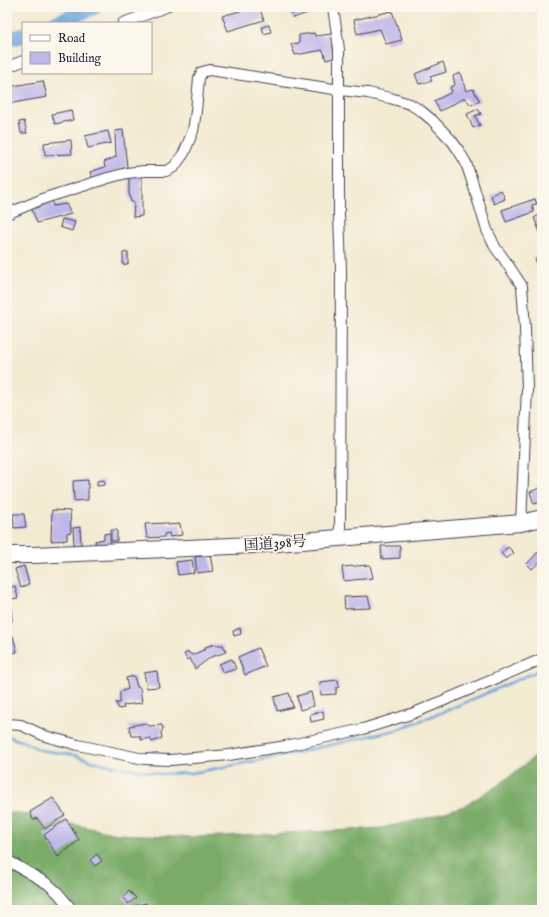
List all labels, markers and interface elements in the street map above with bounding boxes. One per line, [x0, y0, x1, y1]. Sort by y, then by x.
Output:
legend [22, 22, 152, 74]
text: Road [58, 31, 86, 46]
text: Building [58, 51, 102, 66]
street label: 国道398号 [243, 532, 307, 555]

